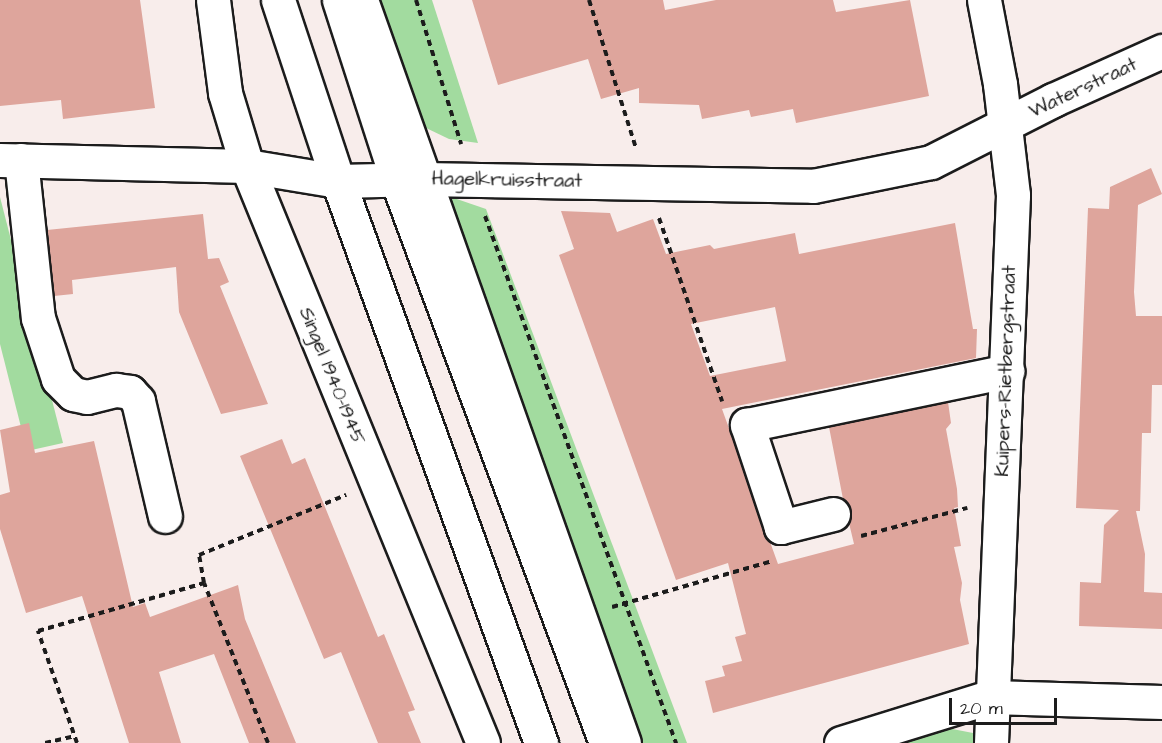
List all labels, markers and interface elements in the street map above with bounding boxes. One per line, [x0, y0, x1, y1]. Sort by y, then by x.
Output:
street label: Waterstraat [1025, 53, 1141, 123]
street label: Hagelkruisstraat [431, 167, 583, 193]
street label: Kuipers-Rietbergstraat [990, 265, 1022, 477]
street label: Singel 1940-1945 [293, 304, 371, 448]
scale bar [952, 686, 1060, 724]
text: 20 m [960, 696, 1003, 721]

